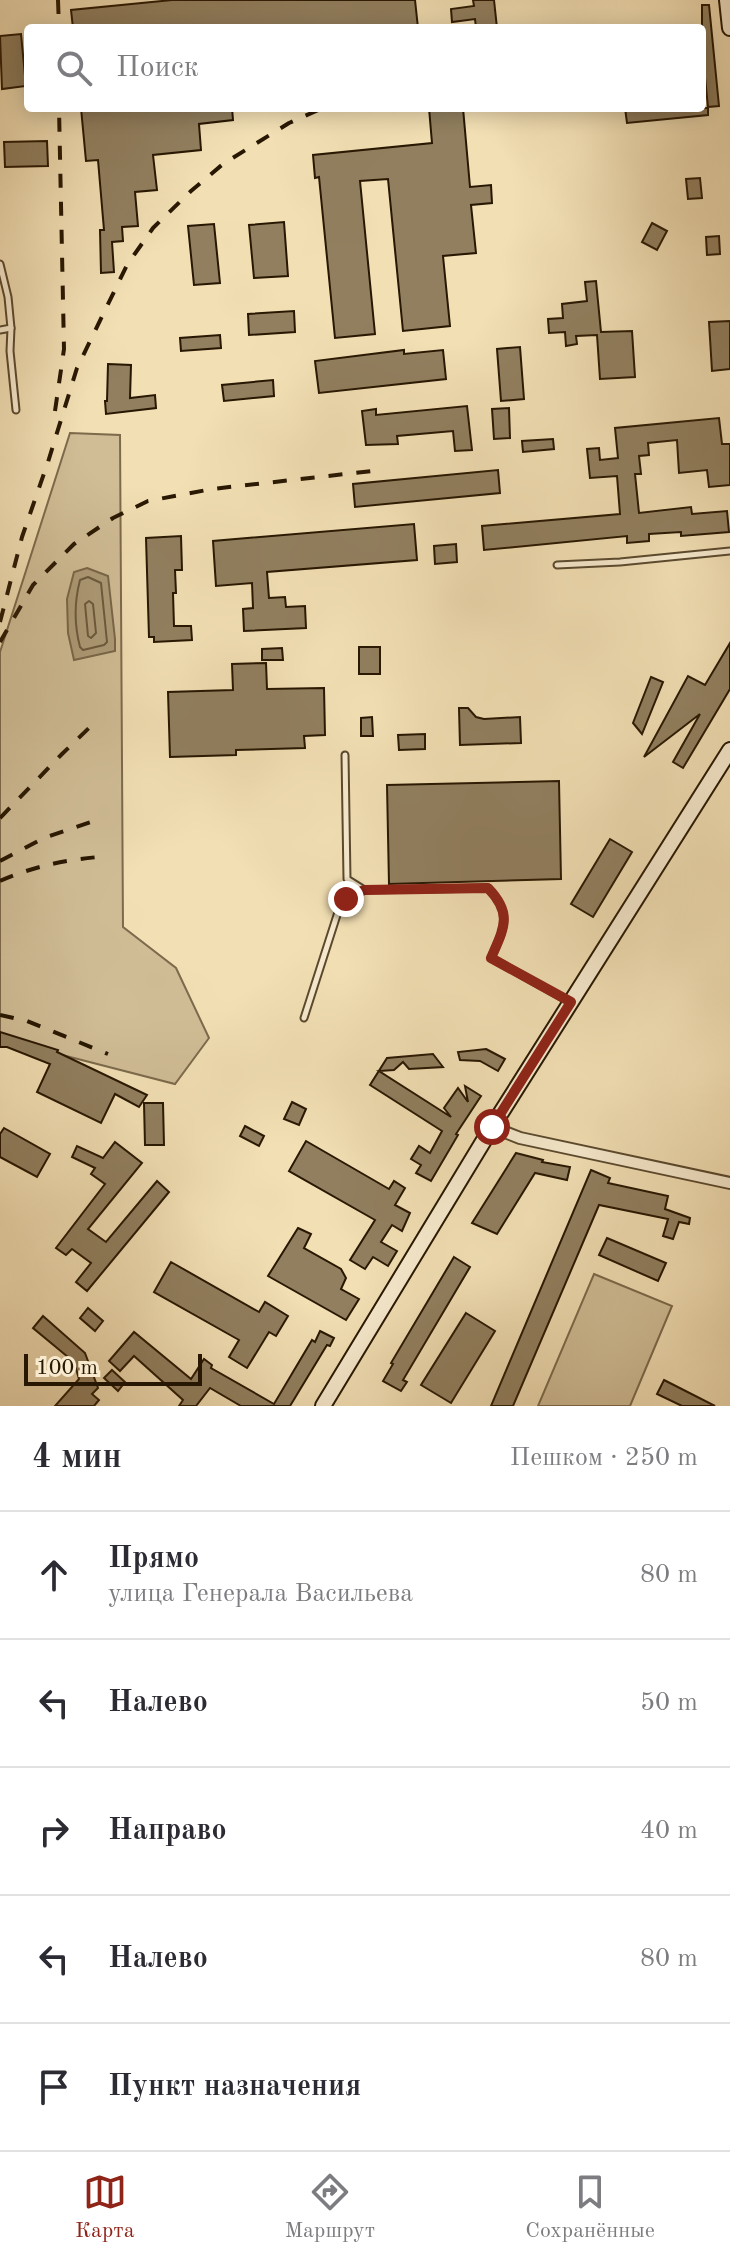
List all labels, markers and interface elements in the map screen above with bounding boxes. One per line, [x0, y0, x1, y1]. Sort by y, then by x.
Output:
search box [24, 24, 706, 112]
icon: search [52, 46, 96, 90]
text: Поиск [116, 53, 199, 83]
route end [328, 881, 364, 917]
route start [474, 1109, 510, 1145]
scale bar [24, 1350, 202, 1386]
text: 100 m [36, 1357, 98, 1379]
text: 4 мин [32, 1441, 122, 1475]
text: Пешком · 250 m [510, 1445, 698, 1471]
text: Прямо [108, 1544, 199, 1574]
icon: ahead [32, 1553, 76, 1597]
text: 80 m [640, 1562, 698, 1588]
text: улица Генерала Васильева [108, 1581, 413, 1607]
icon: left [32, 1681, 76, 1725]
text: Налево [108, 1688, 208, 1718]
text: 50 m [640, 1690, 698, 1716]
icon: right [32, 1809, 76, 1853]
text: Направо [108, 1816, 227, 1846]
text: 40 m [640, 1818, 698, 1844]
icon: left [32, 1937, 76, 1981]
text: Налево [108, 1944, 208, 1974]
text: 80 m [640, 1946, 698, 1972]
icon: arrive [32, 2065, 76, 2109]
text: Пункт назначения [108, 2072, 361, 2102]
tab: Карта [75, 2170, 135, 2245]
tab: Маршрут [285, 2170, 375, 2245]
tab: Сохранённые [525, 2170, 655, 2245]

